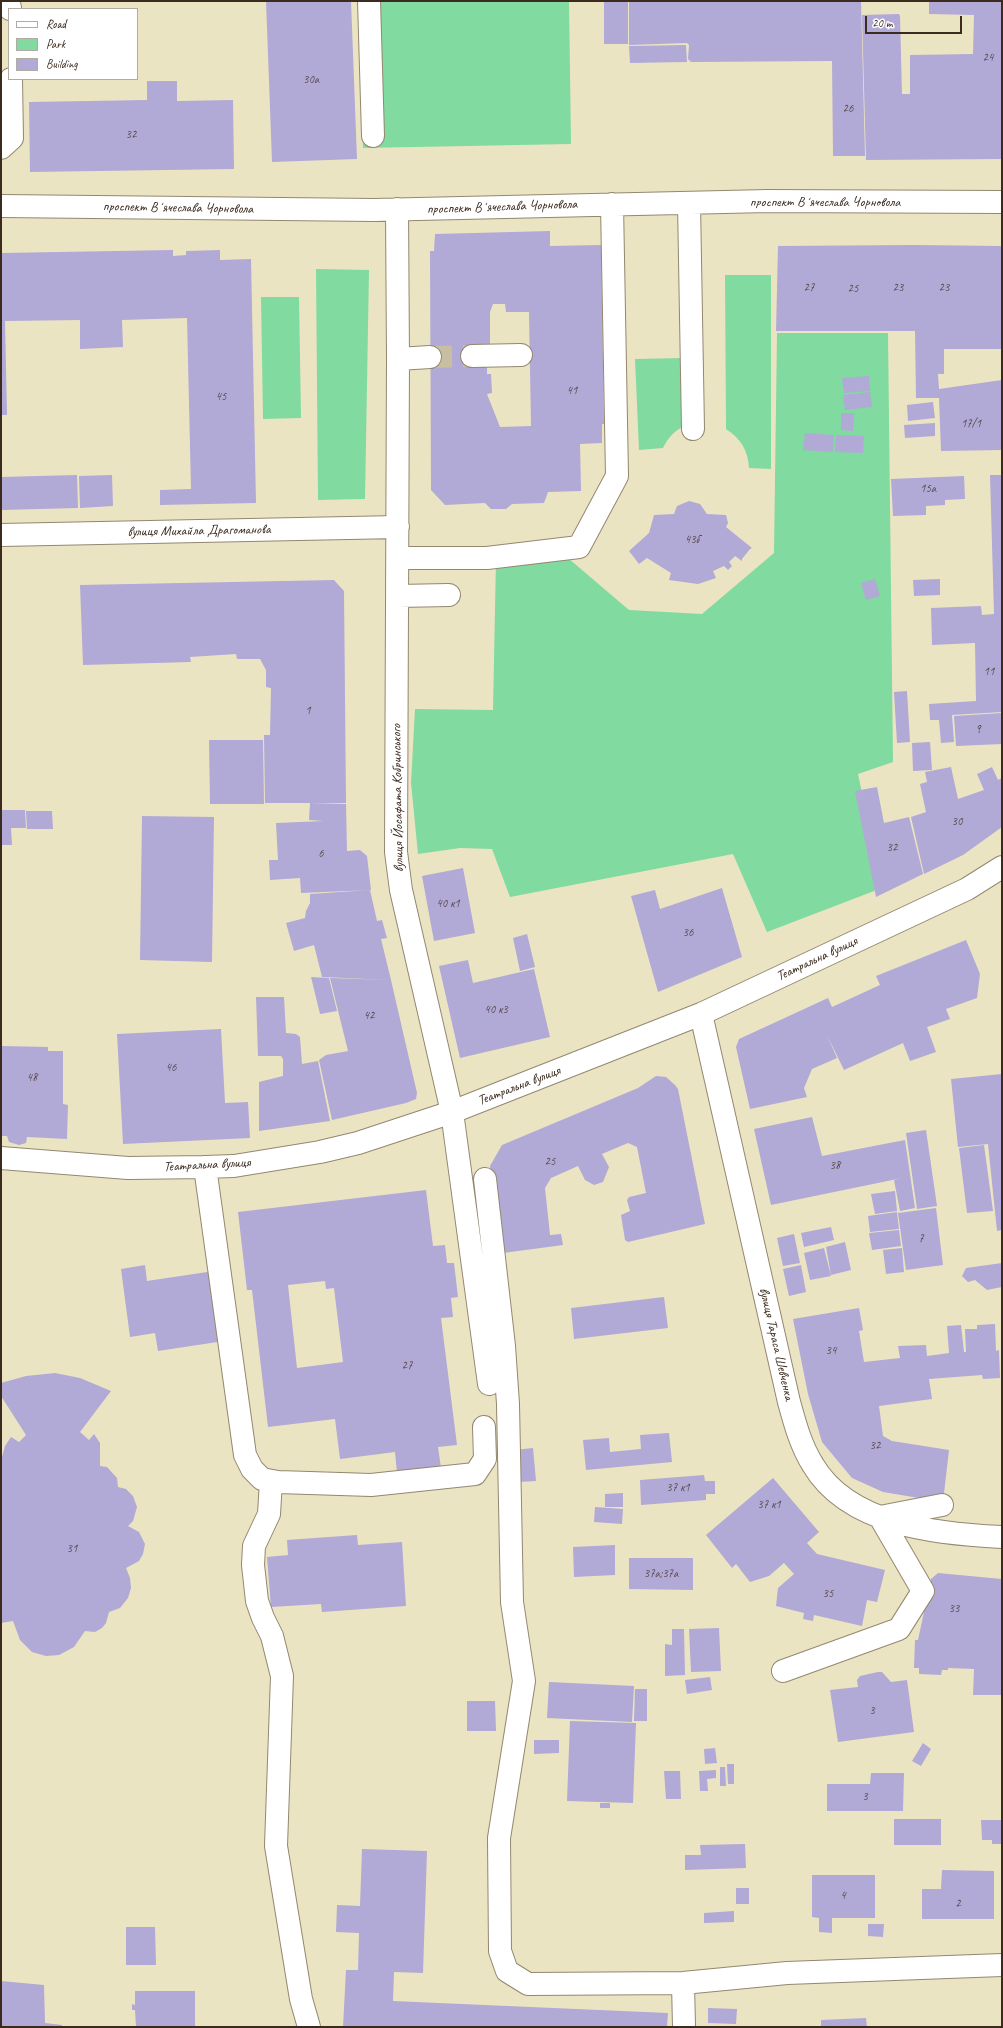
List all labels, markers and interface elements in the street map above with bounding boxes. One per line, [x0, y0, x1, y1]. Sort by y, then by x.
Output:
legend [8, 8, 138, 80]
scale bar [867, 8, 964, 34]
text: 20 m [872, 15, 892, 31]
text: Road [46, 16, 66, 32]
text: Park [46, 36, 65, 52]
house number: 24 [983, 51, 993, 65]
text: Building [46, 56, 78, 72]
house number: 30а [303, 73, 319, 87]
house number: 26 [843, 102, 853, 116]
house number: 32 [126, 128, 136, 142]
street label: проспект Вʼячеслава Чорновола [750, 194, 900, 210]
street label: проспект Вʼячеслава Чорновола [426, 196, 578, 218]
street label: проспект Вʼячеслава Чорновола [103, 198, 253, 218]
house number: 27 [804, 281, 814, 295]
house number: 23 [893, 281, 903, 295]
house number: 23 [939, 281, 949, 295]
house number: 25 [848, 282, 858, 296]
house number: 41 [567, 384, 577, 398]
house number: 45 [216, 390, 226, 404]
house number: 17/1 [961, 417, 981, 431]
house number: 15а [920, 482, 936, 496]
street label: вулиця Михайла Драгоманова [127, 521, 271, 541]
house number: 43б [685, 533, 699, 547]
house number: 11 [984, 665, 994, 679]
house number: 1 [305, 704, 311, 718]
house number: 9 [975, 723, 981, 737]
street label: вулиця Йосафата Кобринського [388, 724, 408, 872]
house number: 30 [952, 815, 962, 829]
house number: 32 [887, 841, 897, 855]
house number: 6 [318, 847, 324, 861]
house number: 40 к1 [436, 897, 460, 911]
house number: 36 [683, 926, 693, 940]
street label: Театральна вулиця [774, 933, 860, 985]
house number: 40 к3 [484, 1003, 508, 1017]
house number: 42 [364, 1009, 374, 1023]
house number: 46 [166, 1061, 176, 1075]
street label: Театральна вулиця [475, 1063, 563, 1109]
house number: 48 [27, 1071, 37, 1085]
street label: Театральна вулиця [163, 1154, 251, 1176]
house number: 25 [545, 1155, 555, 1169]
house number: 38 [830, 1159, 840, 1173]
house number: 7 [918, 1232, 924, 1246]
street label: вулиця Тараса Шевченка [755, 1286, 797, 1402]
house number: 34 [826, 1344, 836, 1358]
house number: 27 [402, 1359, 412, 1373]
house number: 32 [870, 1439, 880, 1453]
house number: 37 к1 [666, 1481, 690, 1495]
house number: 37 к1 [757, 1498, 781, 1512]
house number: 31 [67, 1542, 77, 1556]
house number: 37а;37а [644, 1567, 678, 1581]
house number: 35 [823, 1587, 833, 1601]
house number: 33 [949, 1602, 959, 1616]
house number: 3 [869, 1704, 875, 1718]
house number: 3 [862, 1790, 868, 1804]
house number: 4 [840, 1889, 846, 1903]
house number: 2 [955, 1897, 961, 1911]

